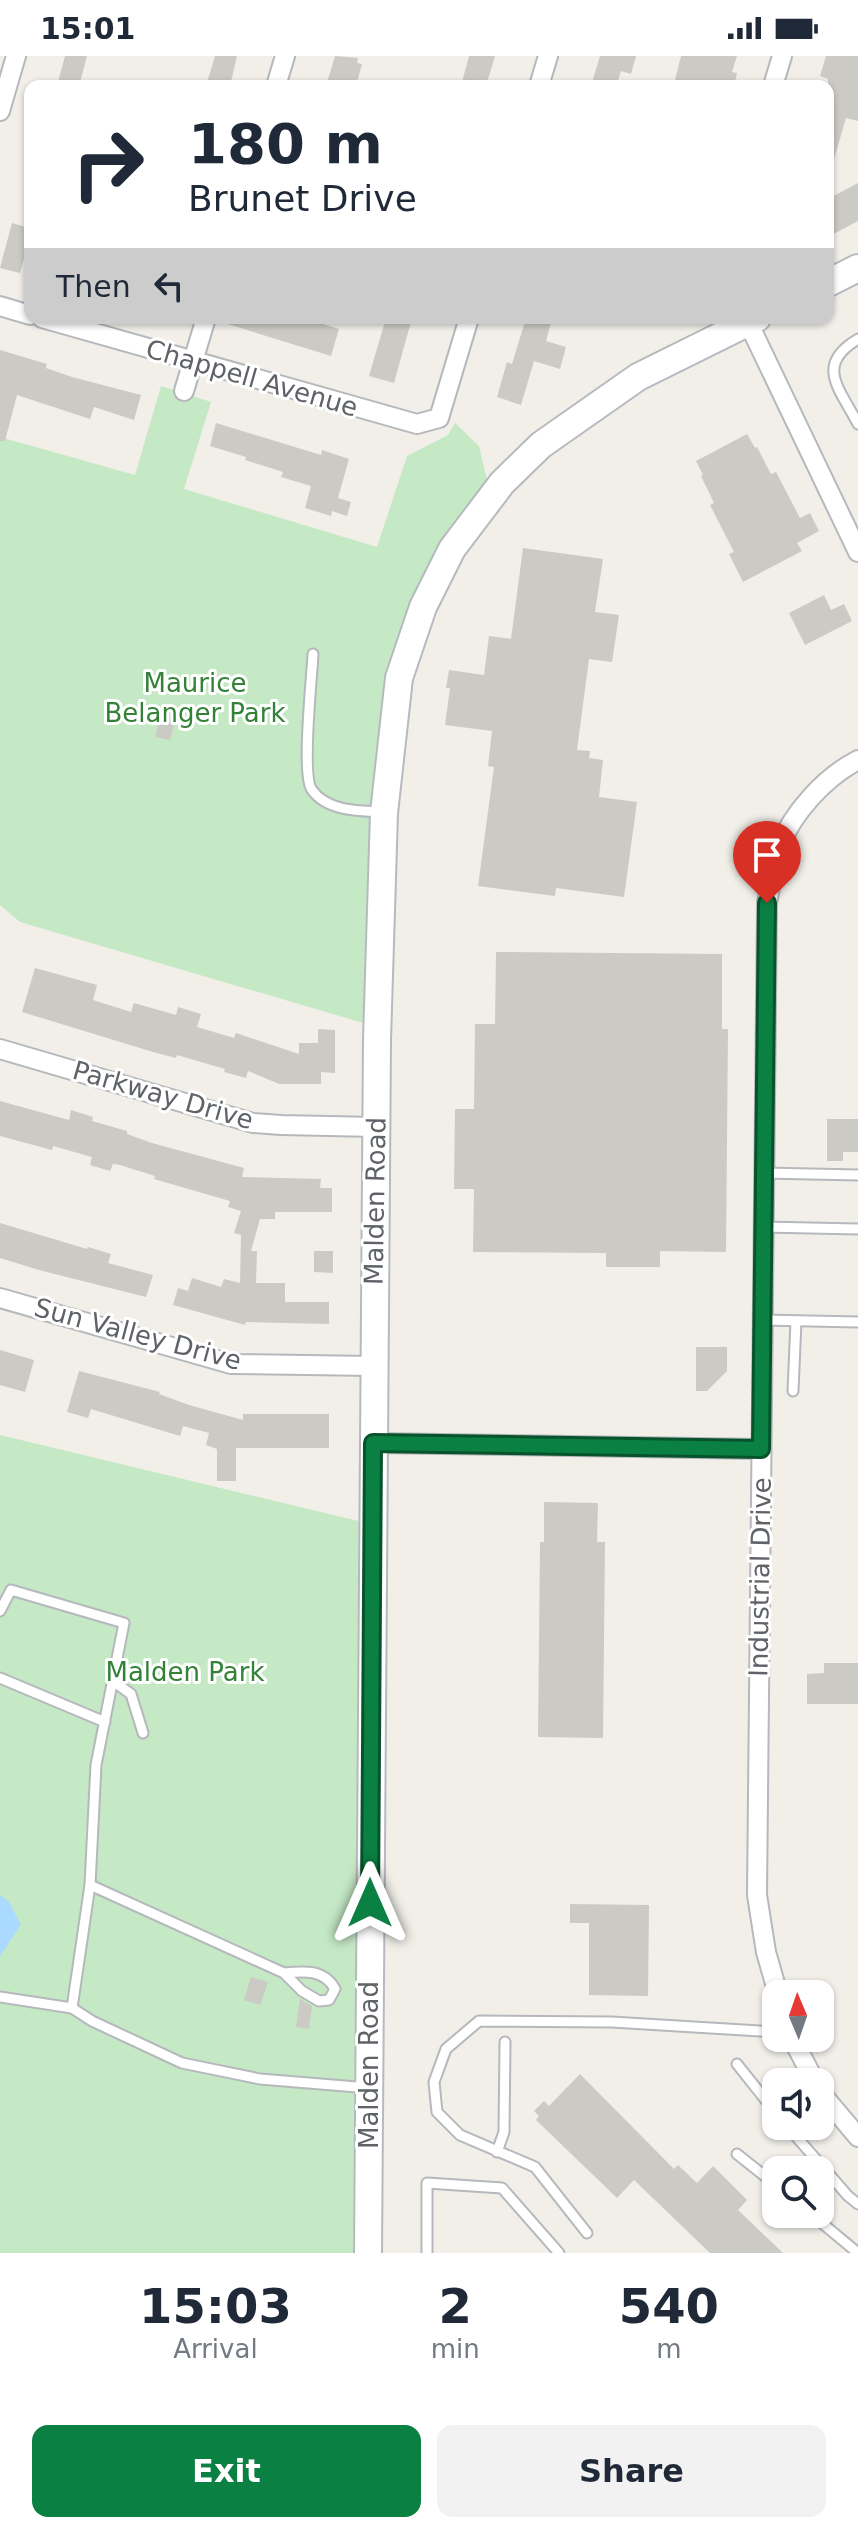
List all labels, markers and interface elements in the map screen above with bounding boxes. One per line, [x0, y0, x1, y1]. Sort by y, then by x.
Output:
text: 15:01 [40, 11, 136, 46]
text: 180 m [188, 111, 383, 176]
icon: right [56, 112, 160, 216]
text: Brunet Drive [188, 178, 417, 219]
icon: left [147, 264, 191, 308]
text: Then [56, 269, 131, 304]
street label: Chappell Avenue [143, 333, 361, 423]
park label: Maurice Belanger Park [104, 668, 286, 728]
pin [733, 821, 801, 903]
icon: arrive [745, 833, 789, 877]
street label: Parkway Drive [69, 1055, 257, 1135]
street label: Malden Road [359, 1117, 391, 1285]
street label: Sun Valley Drive [31, 1292, 245, 1376]
street label: Industrial Drive [743, 1477, 777, 1677]
park label: Malden Park [105, 1657, 265, 1687]
position arrow [328, 1861, 412, 1945]
north arrow [762, 1980, 834, 2052]
map controls [762, 1980, 834, 2228]
street label: Malden Road [354, 1981, 384, 2149]
button: sound [762, 2068, 834, 2140]
button: search [762, 2156, 834, 2228]
text: 15:03 [139, 2278, 292, 2334]
text: 2 [439, 2278, 472, 2334]
text: 540 [619, 2278, 719, 2334]
text: Arrival [173, 2334, 258, 2364]
text: min [431, 2334, 480, 2364]
text: m [656, 2334, 682, 2364]
button: Exit [32, 2425, 421, 2517]
button: Share [437, 2425, 826, 2517]

